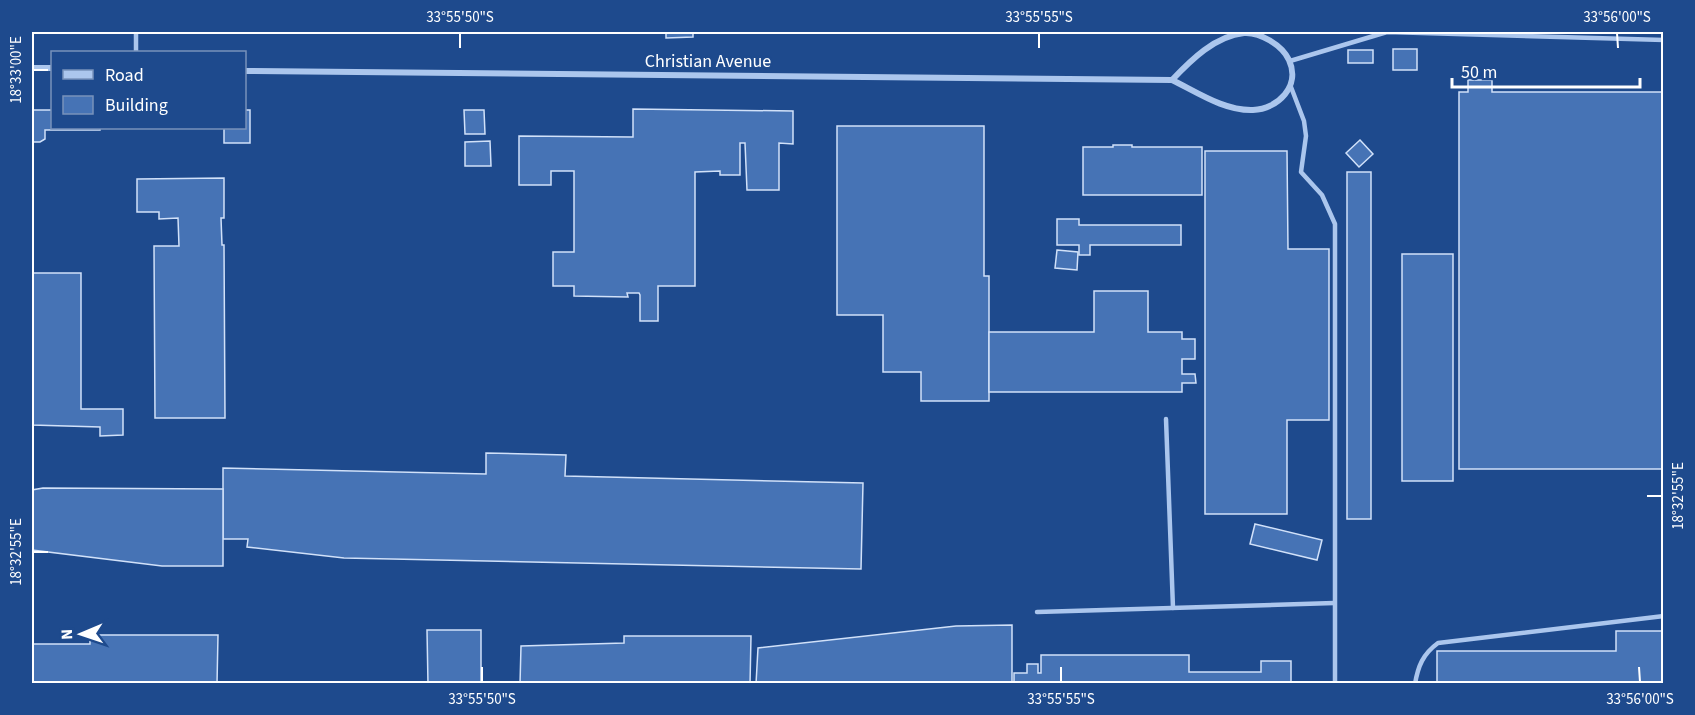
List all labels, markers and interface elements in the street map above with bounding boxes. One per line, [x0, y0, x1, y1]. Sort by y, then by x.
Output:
text: 33°55'50"S [426, 7, 494, 28]
text: 33°55'55"S [1005, 7, 1073, 28]
text: 33°56'00"S [1583, 7, 1651, 28]
text: 18°33'00"E [6, 36, 27, 104]
street label: Christian Avenue [645, 49, 771, 74]
legend [51, 51, 246, 129]
scale bar [1452, 51, 1640, 89]
text: 50 m [1461, 60, 1497, 85]
text: Road [105, 63, 144, 88]
text: Building [105, 93, 168, 118]
text: 18°32'55"E [1668, 462, 1689, 530]
text: 18°32'55"E [6, 518, 27, 586]
north arrow [51, 604, 111, 664]
text: N [56, 629, 78, 640]
text: 33°55'50"S [448, 689, 516, 710]
text: 33°55'55"S [1027, 689, 1095, 710]
text: 33°56'00"S [1606, 689, 1674, 710]

